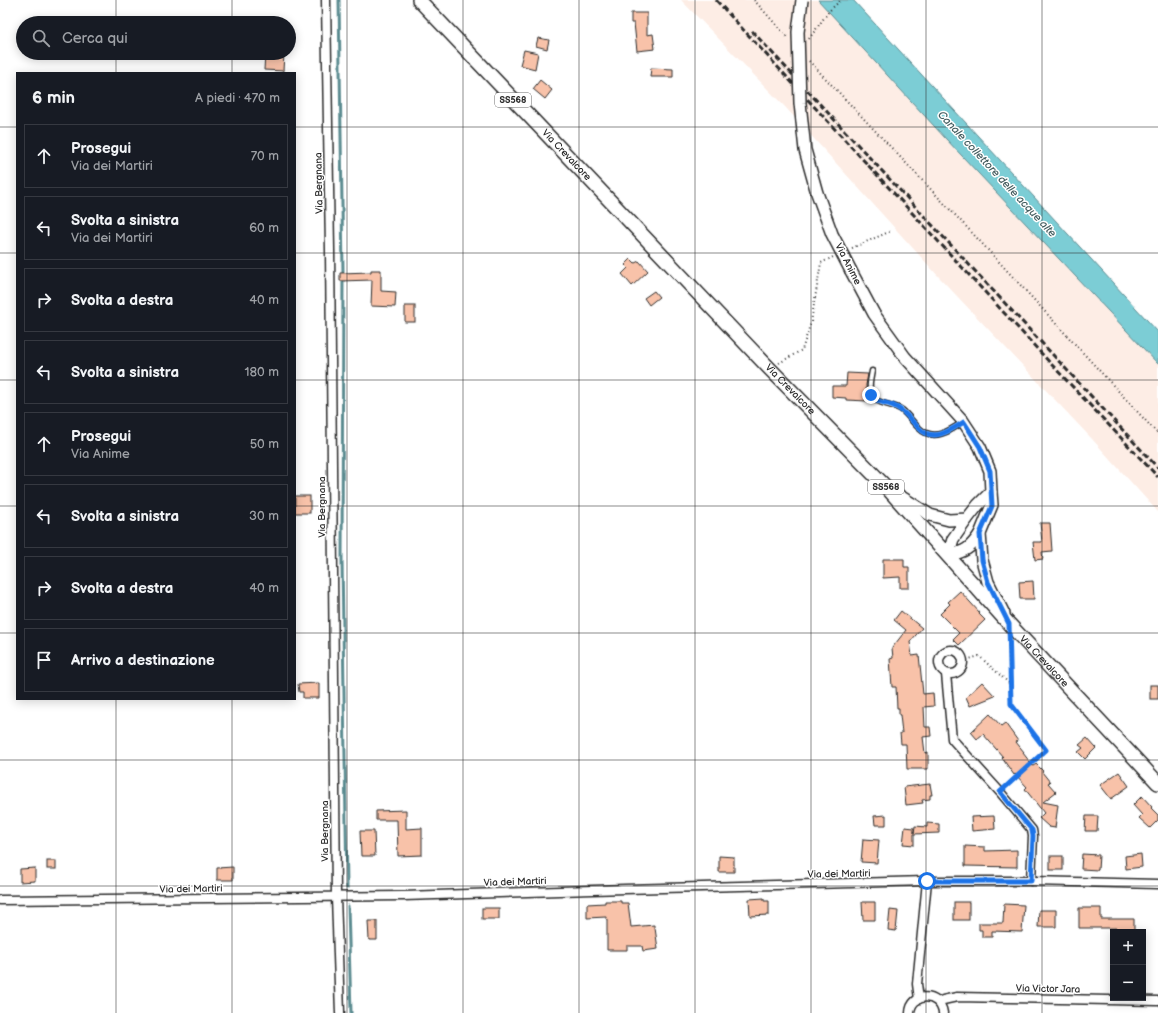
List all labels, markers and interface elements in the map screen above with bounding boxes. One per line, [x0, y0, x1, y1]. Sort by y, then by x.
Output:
search box [16, 16, 296, 60]
icon: search [30, 27, 52, 49]
text: Cerca qui [62, 29, 128, 48]
text: 6 min [32, 88, 75, 108]
text: A piedi · 470 m [195, 90, 280, 106]
road number: SS568 [495, 93, 531, 107]
water label: Canale collettore delle acque alte [935, 108, 1059, 240]
street label: Via Crevalcore [539, 127, 594, 183]
text: Prosegui [71, 139, 131, 158]
icon: ahead [33, 145, 55, 167]
text: 70 m [251, 148, 279, 164]
street label: Via Bergnana [312, 152, 326, 214]
text: Via dei Martiri [71, 158, 153, 174]
text: Svolta a sinistra [71, 211, 179, 230]
icon: left [33, 217, 55, 239]
text: 60 m [249, 220, 279, 236]
text: Via dei Martiri [71, 230, 153, 246]
street label: Via Anime [832, 241, 864, 287]
icon: right [33, 289, 55, 311]
text: Svolta a destra [71, 291, 173, 310]
text: 40 m [249, 292, 279, 308]
icon: left [33, 361, 55, 383]
street label: Via Crevalcore [763, 362, 818, 417]
text: Svolta a sinistra [71, 363, 179, 382]
text: 180 m [244, 364, 279, 380]
route end [862, 386, 880, 404]
text: Prosegui [71, 427, 131, 446]
icon: ahead [33, 433, 55, 455]
text: 50 m [250, 436, 279, 452]
text: Via Anime [71, 446, 130, 462]
street label: Via Bergnana [316, 476, 328, 538]
road number: SS568 [868, 480, 904, 494]
icon: left [33, 505, 55, 527]
text: Svolta a sinistra [71, 507, 179, 526]
text: 30 m [249, 508, 279, 524]
icon: right [33, 577, 55, 599]
text: Svolta a destra [71, 579, 173, 598]
text: 40 m [249, 580, 279, 596]
street label: Via Crevalcore [1017, 633, 1071, 690]
icon: arrive [33, 649, 55, 671]
text: Arrivo a destinazione [71, 651, 215, 670]
street label: Via Bergnana [319, 800, 331, 862]
street label: Via dei Martiri [807, 867, 871, 881]
route start [918, 872, 936, 890]
street label: Via dei Martiri [483, 875, 547, 889]
street label: Via dei Martiri [159, 882, 223, 896]
map controls [1110, 929, 1146, 1001]
button: + [1110, 929, 1146, 965]
button: − [1110, 965, 1146, 1001]
street label: Via Victor Jara [1016, 982, 1081, 996]

